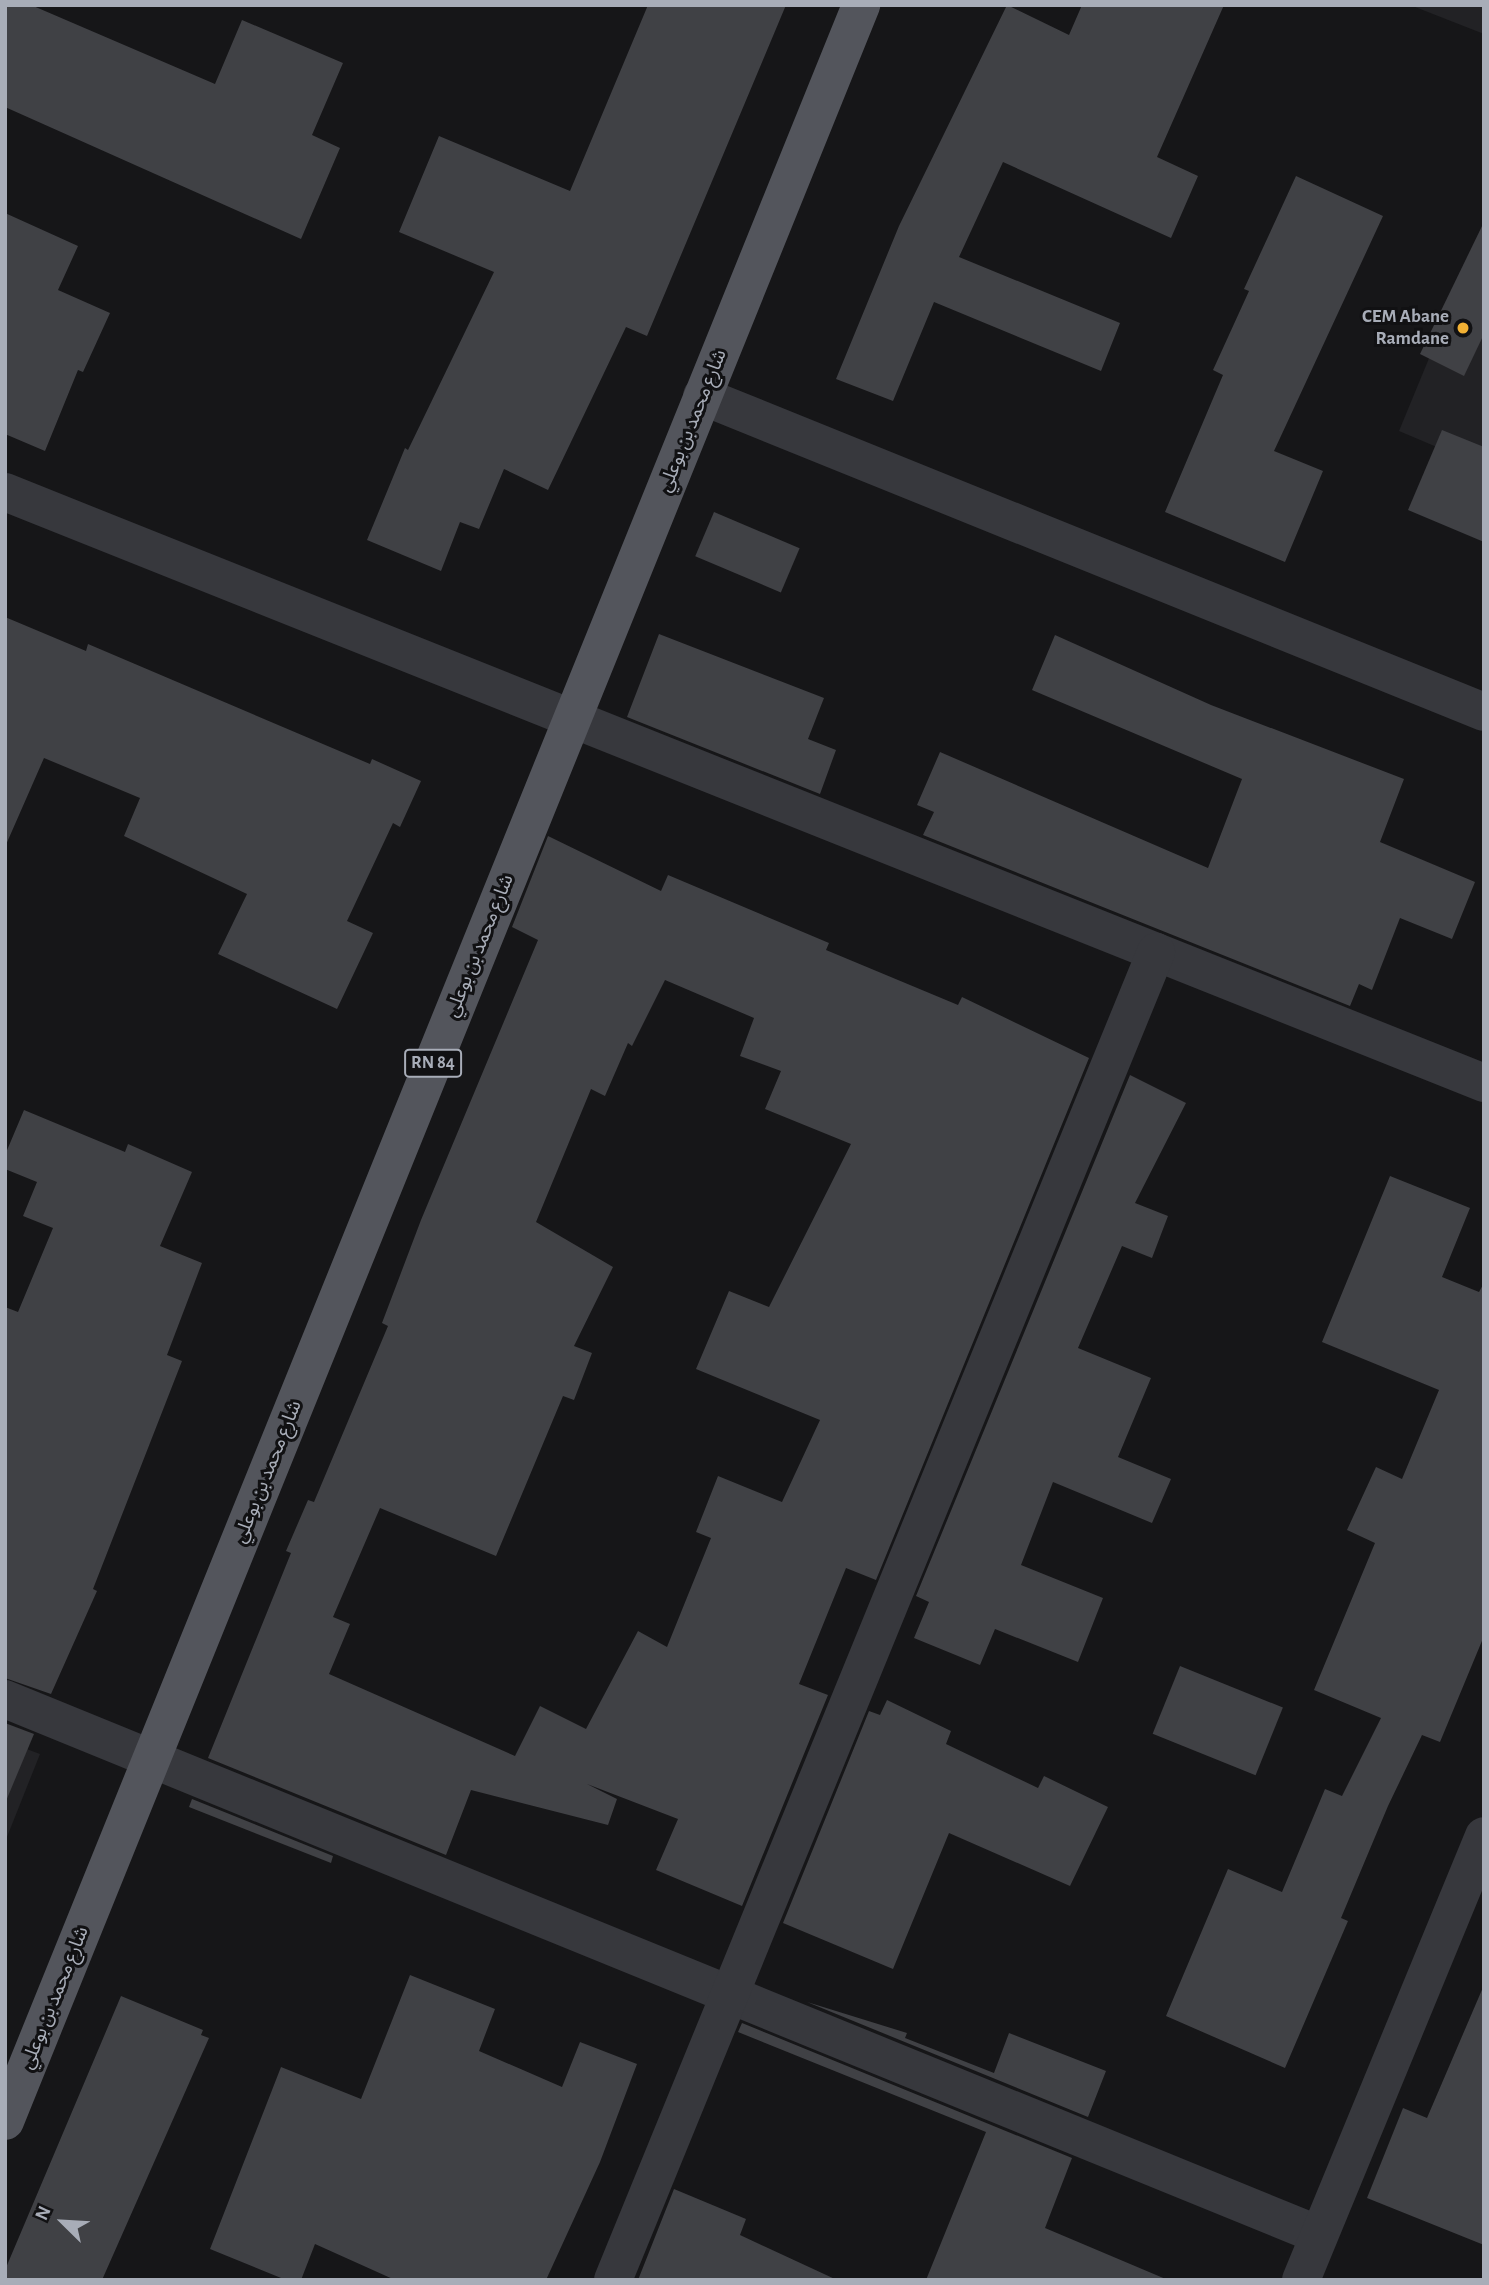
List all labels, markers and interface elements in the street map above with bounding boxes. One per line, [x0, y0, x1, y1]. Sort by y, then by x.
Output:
place label: CEM Abane Ramdane [1362, 306, 1449, 350]
marker: CEM Abane Ramdane [1455, 320, 1471, 336]
street label: شارع محمد بن بوعلي [654, 346, 732, 496]
street label: شارع محمد بن بوعلي [441, 871, 519, 1021]
road number: RN 84 [403, 1048, 463, 1078]
street label: شارع محمد بن بوعلي [229, 1397, 307, 1547]
street label: شارع محمد بن بوعلي [16, 1923, 94, 2073]
north arrow [28, 2187, 98, 2257]
text: N [32, 2203, 55, 2223]

